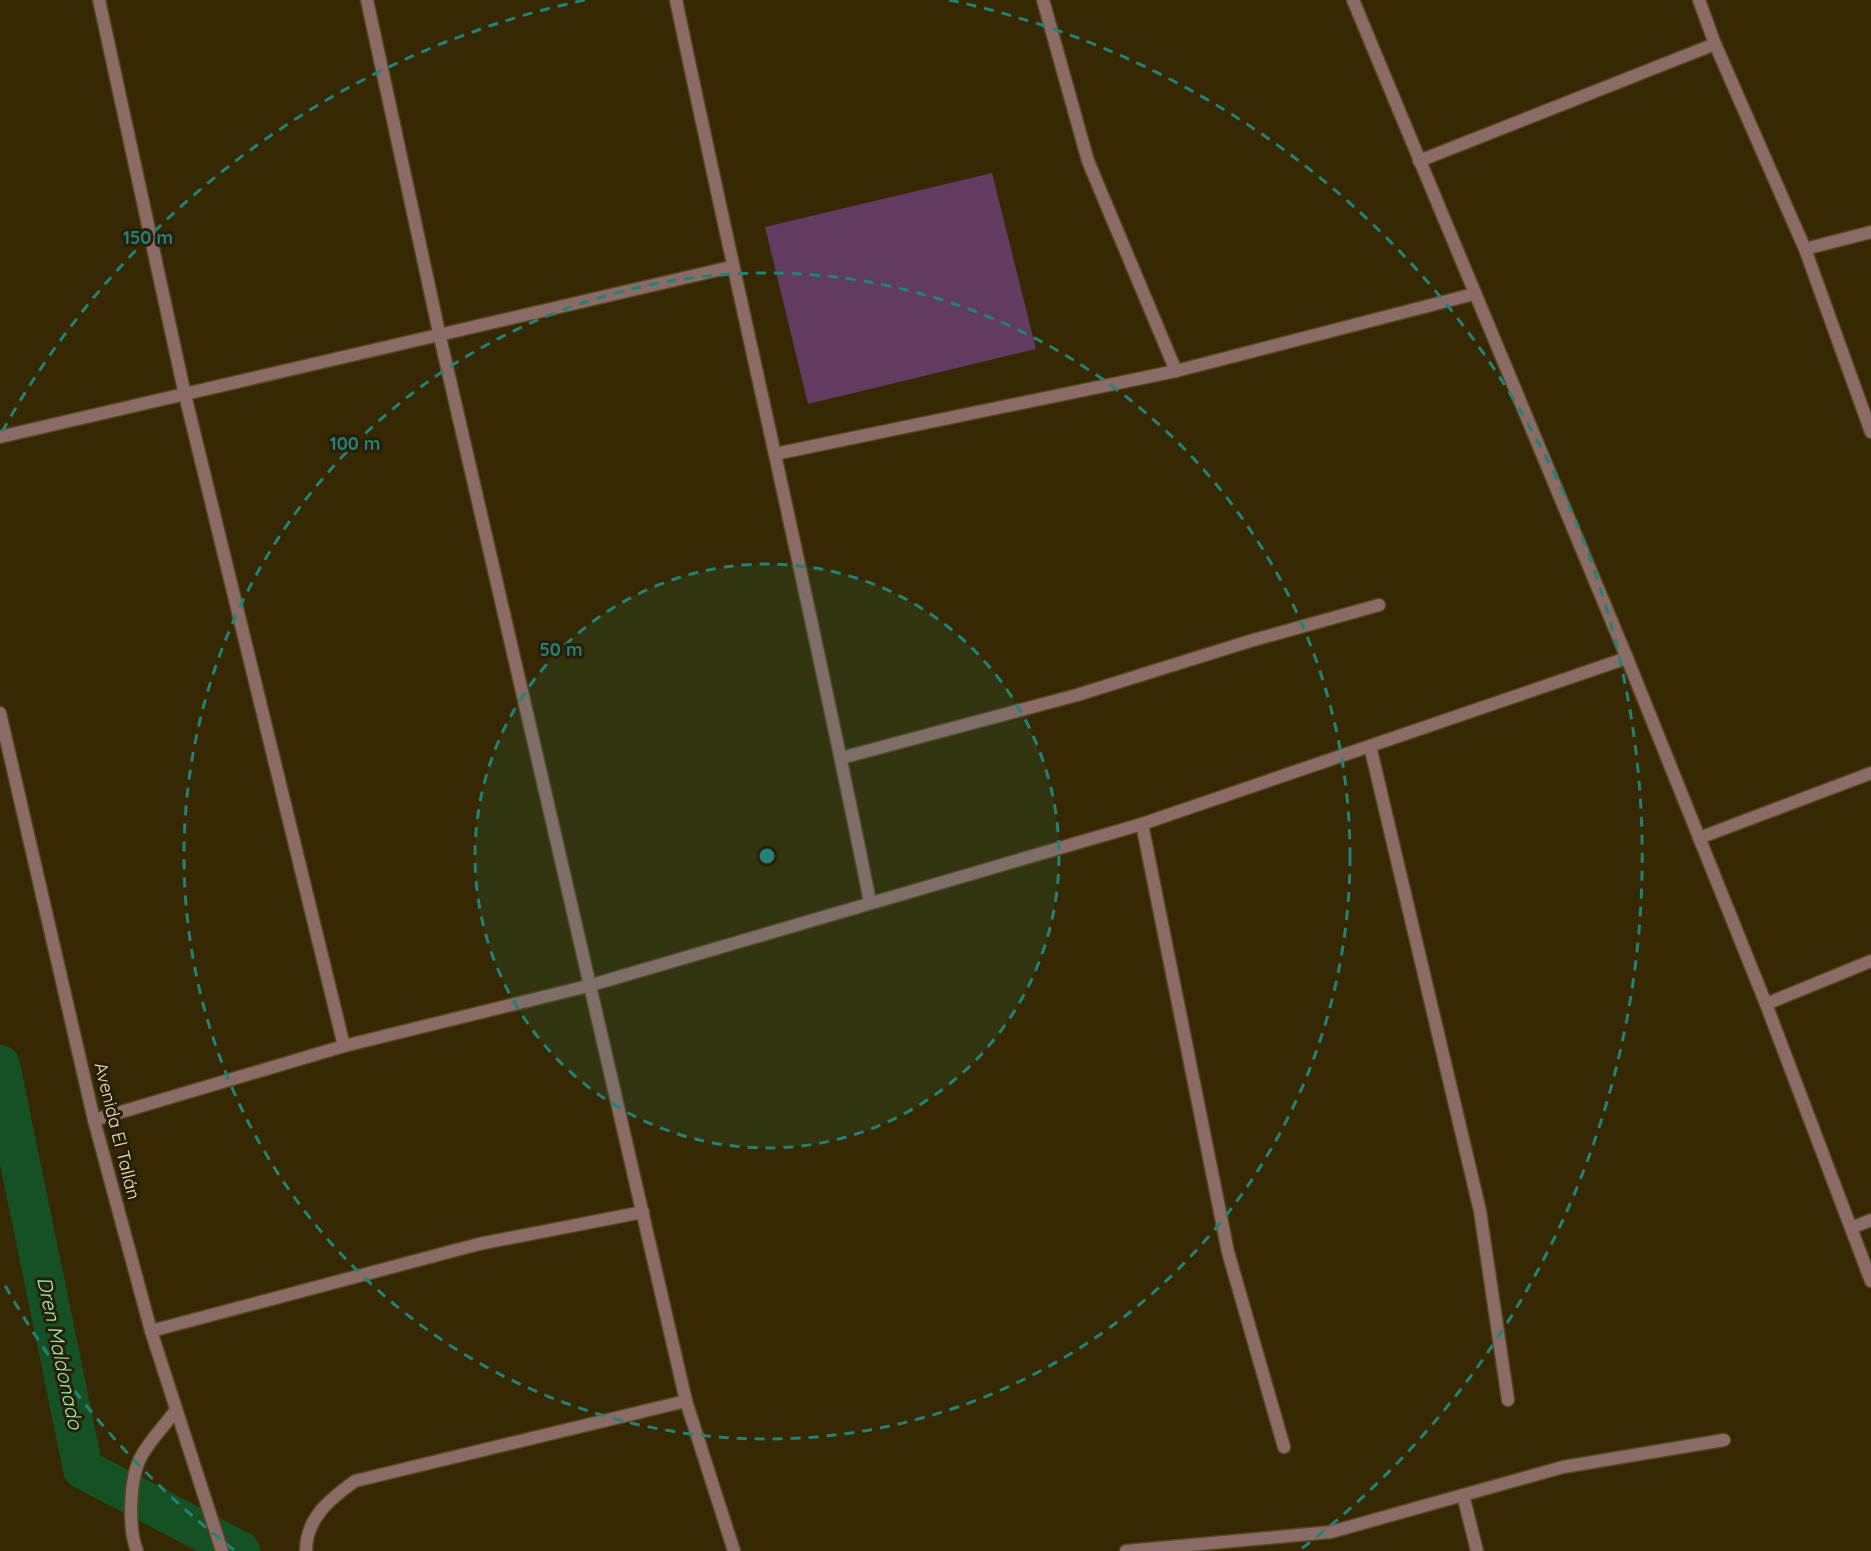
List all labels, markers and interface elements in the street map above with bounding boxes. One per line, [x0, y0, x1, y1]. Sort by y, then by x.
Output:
text: 150 m [123, 226, 173, 249]
text: 100 m [330, 432, 380, 455]
text: 50 m [539, 638, 583, 661]
centre of rings [757, 846, 777, 866]
street label: Avenida El Tallán [89, 1060, 146, 1202]
water label: Dren Maldonado [32, 1274, 89, 1432]

